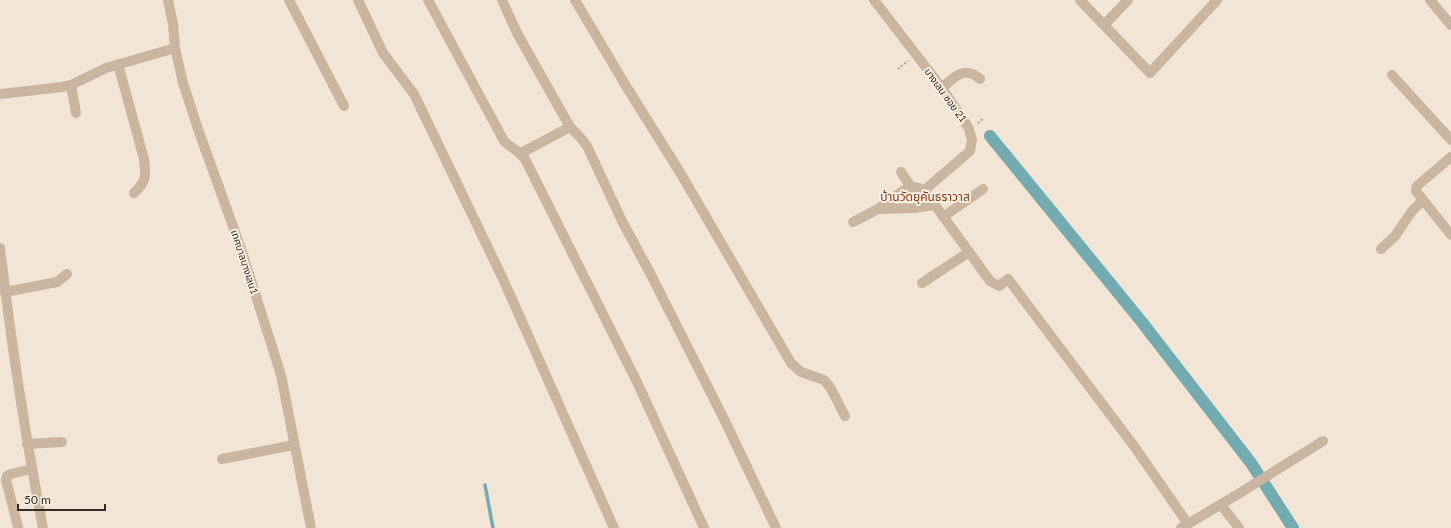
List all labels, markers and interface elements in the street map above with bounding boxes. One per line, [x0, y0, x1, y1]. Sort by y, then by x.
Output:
street label: บางเลน ซอย 21 [922, 66, 970, 125]
district label: บ้านวัดยุคันธราวาส [880, 189, 970, 204]
street label: เทศบาลบางเลน1 [229, 228, 261, 296]
scale bar [18, 486, 105, 512]
text: 50 m [24, 492, 51, 507]

